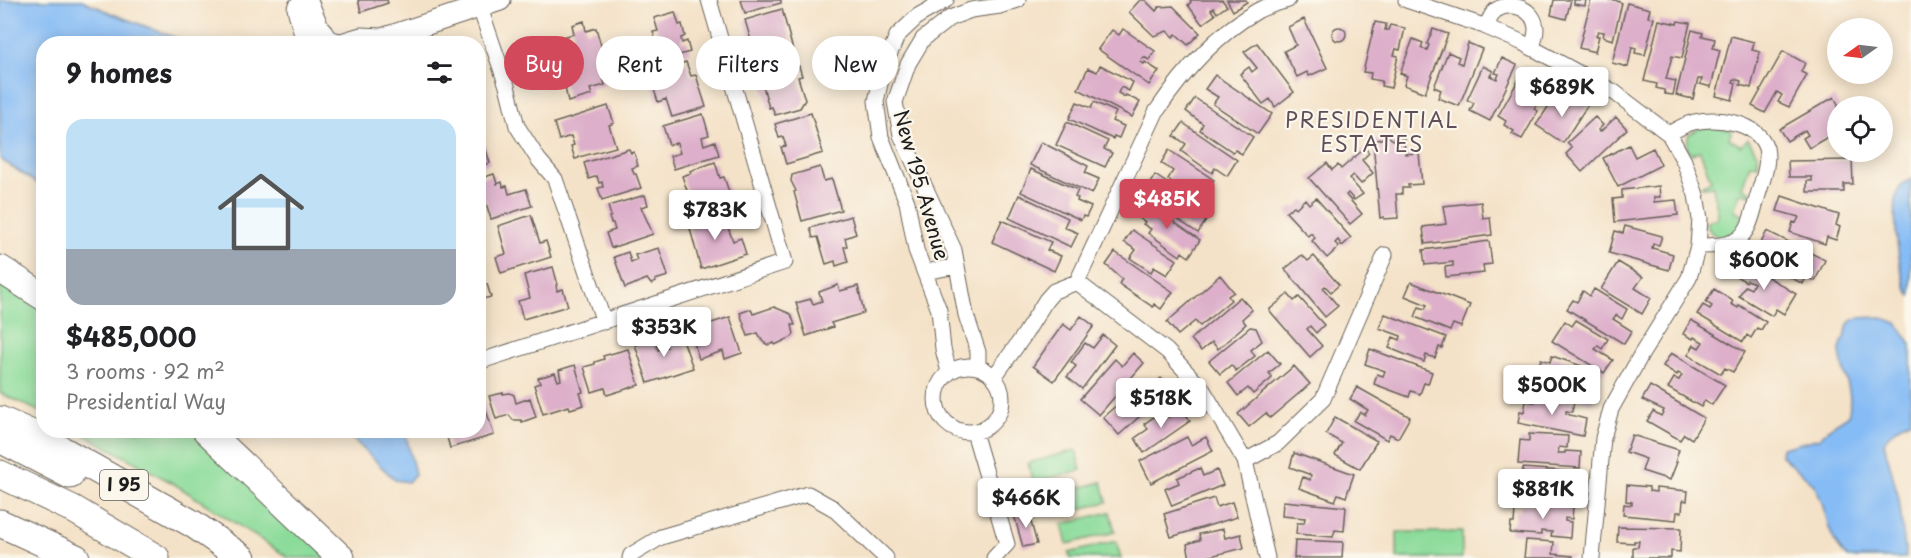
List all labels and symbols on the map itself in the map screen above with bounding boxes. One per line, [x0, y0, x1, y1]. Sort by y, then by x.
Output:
north arrow [1827, 18, 1893, 84]
pin: $689K [1520, 67, 1604, 118]
district label: PRESIDENTIAL ESTATES [1285, 103, 1459, 159]
street label: New 195 Avenue [886, 106, 958, 263]
pin: $485K [1125, 179, 1209, 230]
pin: $783K [673, 190, 757, 241]
pin: $600K [1722, 240, 1806, 291]
pin: $353K [622, 307, 706, 358]
pin: $500K [1510, 365, 1594, 416]
pin: $518K [1119, 378, 1203, 429]
pin: $881K [1501, 469, 1585, 520]
road number: I 95 [100, 470, 148, 500]
pin: $466K [984, 478, 1068, 529]

